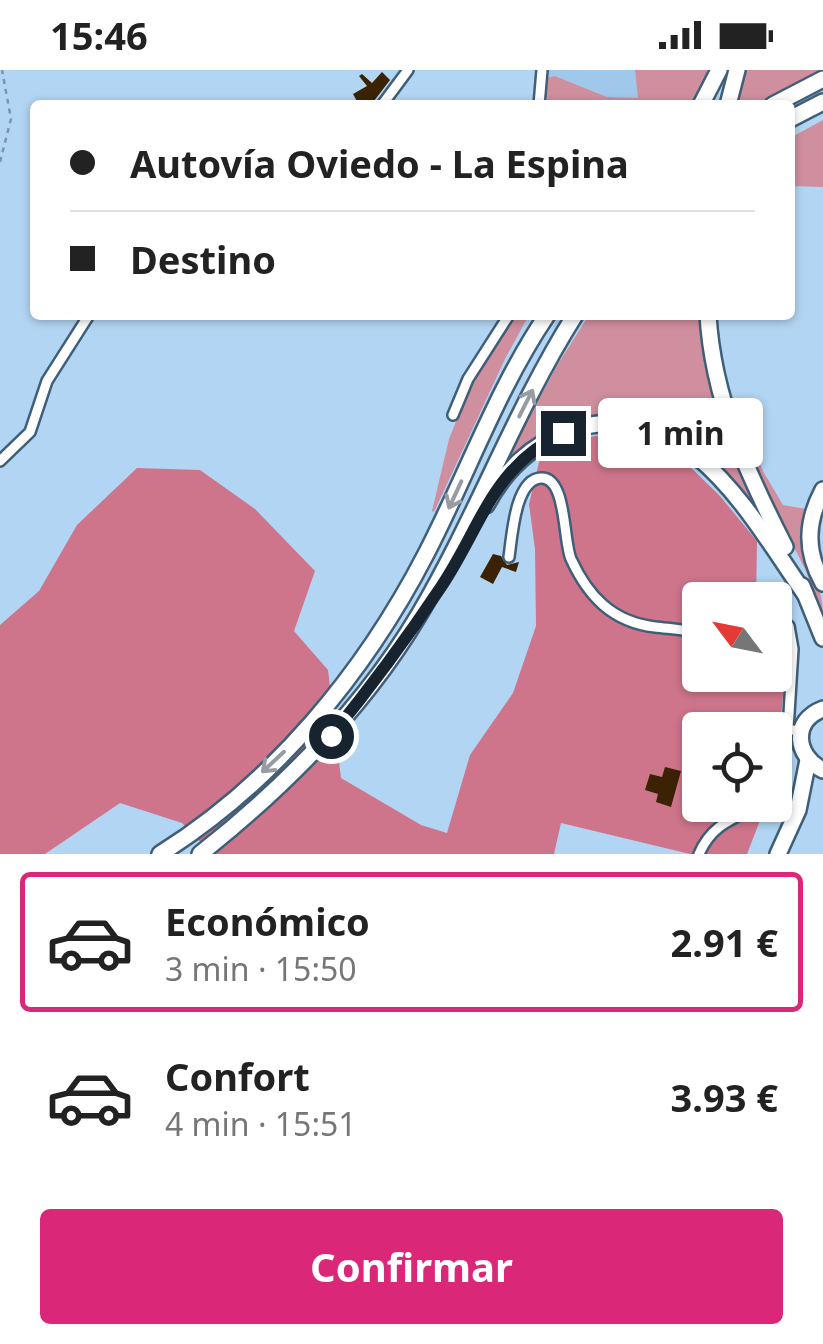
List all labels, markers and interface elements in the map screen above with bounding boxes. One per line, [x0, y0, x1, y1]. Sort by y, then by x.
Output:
text: 15:46 [50, 9, 148, 61]
text: Autovía Oviedo - La Espina [130, 137, 629, 189]
text: Destino [130, 233, 276, 285]
one-way arrow [517, 388, 536, 418]
callout: 1 min [598, 398, 763, 468]
route end [541, 411, 586, 456]
text: 1 min [636, 411, 725, 454]
one-way arrow [444, 479, 463, 509]
north arrow [682, 582, 792, 692]
map controls [682, 582, 792, 822]
button: locate [682, 712, 792, 822]
route start [309, 714, 354, 759]
one-way arrow [262, 750, 286, 774]
text: Económico [165, 895, 370, 947]
icon: car [45, 897, 135, 987]
text: 2.91 € [670, 916, 778, 968]
text: 3 min · 15:50 [165, 947, 357, 990]
text: Confort [165, 1050, 310, 1102]
icon: car [45, 1052, 135, 1142]
text: 3.93 € [670, 1071, 778, 1123]
text: 4 min · 15:51 [165, 1102, 357, 1145]
button: Confirmar [40, 1209, 783, 1324]

